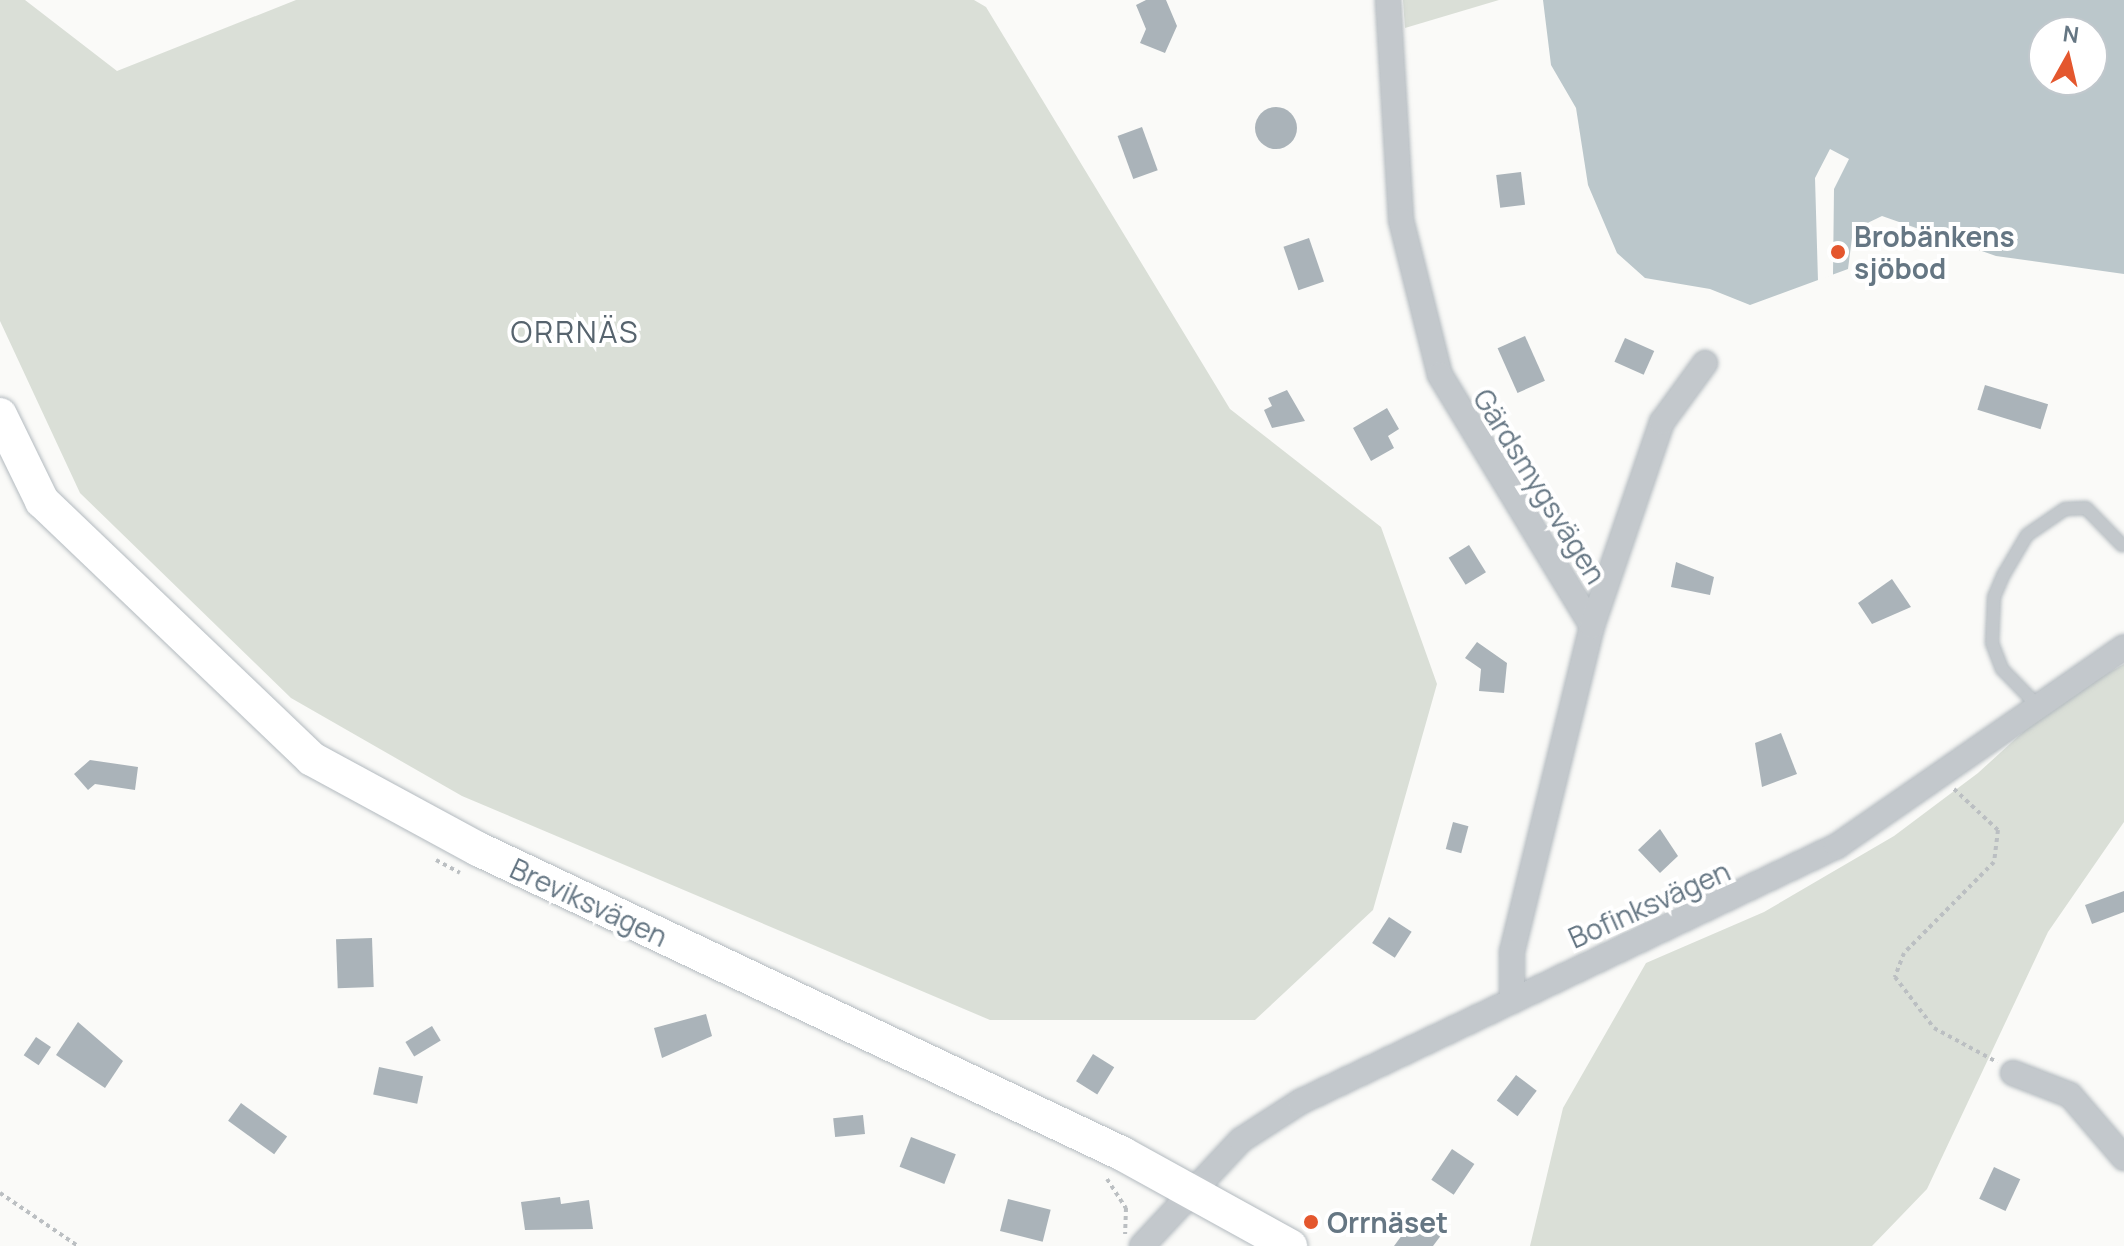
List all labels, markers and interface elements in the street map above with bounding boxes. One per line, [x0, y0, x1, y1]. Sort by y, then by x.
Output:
north arrow [2028, 16, 2108, 96]
text: N [2061, 18, 2081, 50]
place label: Brobänkens sjöbod [1854, 219, 2015, 285]
marker: Brobänkens sjöbod [1829, 243, 1847, 261]
district label: ORRNÄS [511, 314, 639, 350]
street label: Gärdsmygsvägen [1467, 383, 1613, 589]
street label: Breviksvägen [505, 851, 673, 953]
street label: Bofinksvägen [1563, 853, 1735, 955]
place label: Orrnäset [1327, 1205, 1448, 1239]
marker: Orrnäset [1302, 1213, 1320, 1231]

